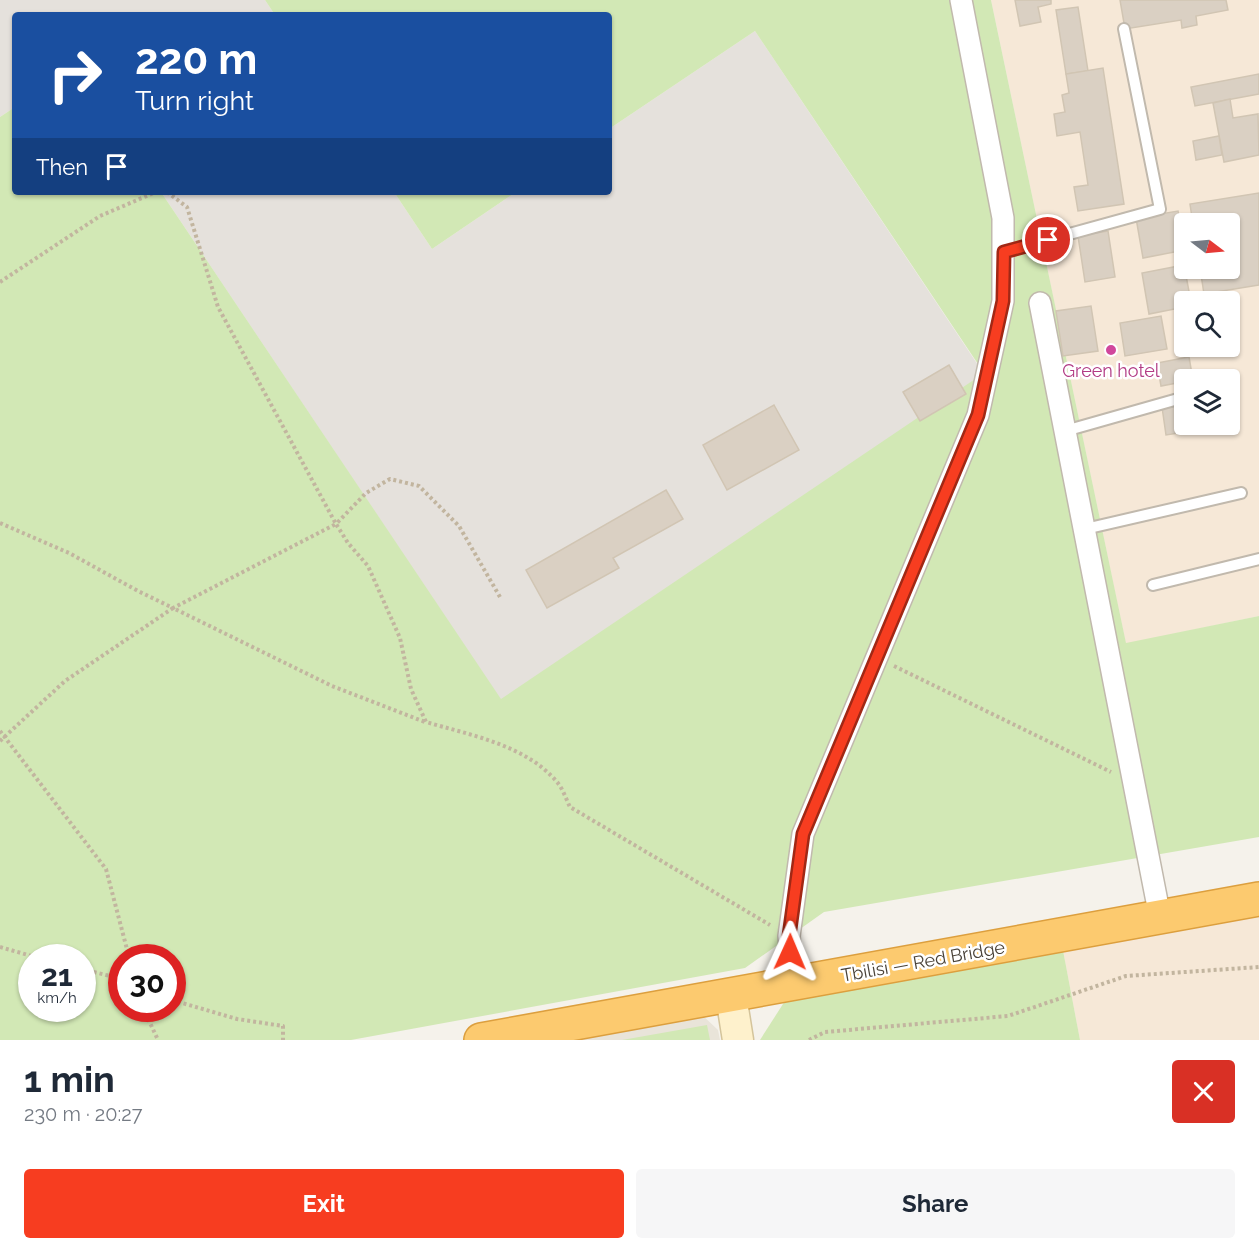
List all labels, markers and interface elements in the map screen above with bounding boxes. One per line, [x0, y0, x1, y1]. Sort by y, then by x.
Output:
text: 220 m [135, 35, 257, 84]
icon: right [36, 36, 114, 114]
text: Turn right [135, 85, 254, 116]
icon: arrive [100, 150, 133, 183]
text: Then [36, 154, 88, 180]
north arrow [1174, 213, 1240, 279]
map controls [1174, 213, 1240, 435]
pin [1022, 214, 1073, 265]
icon: arrive [1031, 223, 1064, 256]
button: search [1174, 291, 1240, 357]
marker: Green hotel [1104, 343, 1118, 357]
place label: Green hotel [1062, 360, 1160, 381]
button: layers [1174, 369, 1240, 435]
position arrow [758, 920, 822, 984]
street label: Tbilisi — Red Bridge [840, 936, 1007, 986]
speed limit sign: 30 [108, 944, 186, 1022]
text: 21 [41, 958, 73, 993]
text: km/h [37, 989, 77, 1007]
text: 1 min [24, 1058, 115, 1100]
button: close [1172, 1060, 1235, 1123]
text: 230 m · 20:27 [24, 1102, 142, 1126]
button: Exit [24, 1169, 624, 1238]
button: Share [636, 1169, 1235, 1238]

